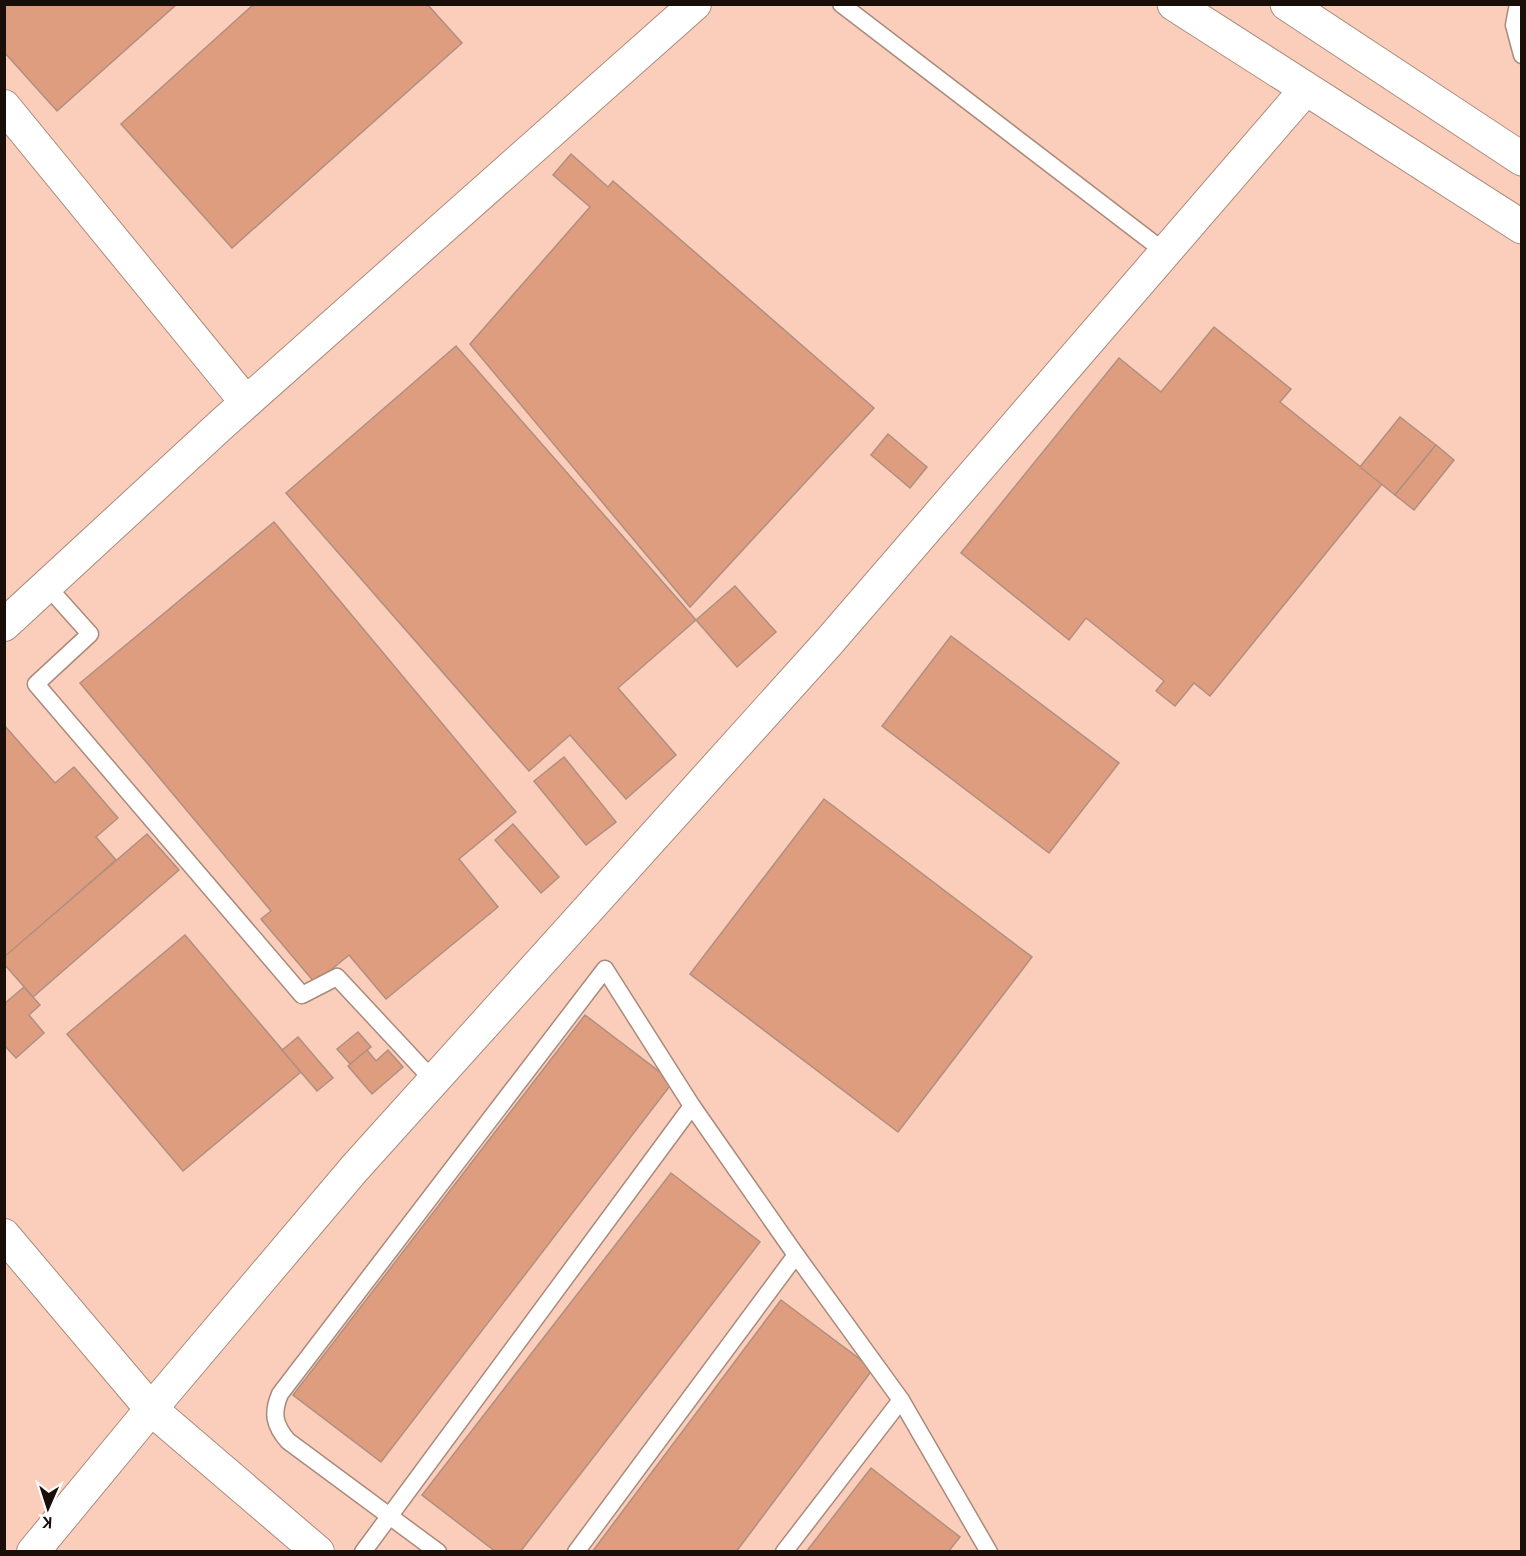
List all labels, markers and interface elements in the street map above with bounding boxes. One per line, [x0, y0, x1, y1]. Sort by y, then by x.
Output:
north arrow [18, 1478, 78, 1538]
text: K [42, 1512, 53, 1533]

